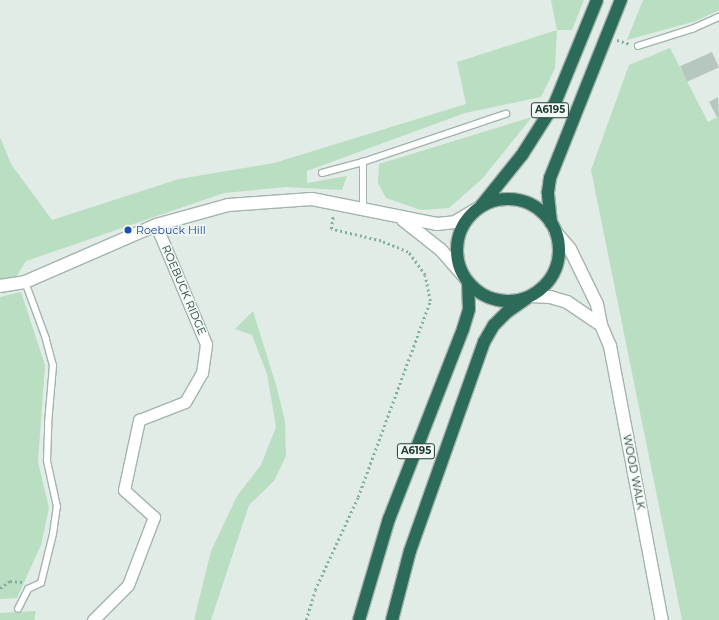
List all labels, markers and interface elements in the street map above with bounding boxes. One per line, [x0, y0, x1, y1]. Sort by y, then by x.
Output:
road number: A6195 [530, 102, 570, 118]
place label: Roebuck Hill [136, 223, 206, 237]
marker: Roebuck Hill [123, 225, 133, 235]
street label: ROEBUCK RIDGE [159, 243, 209, 337]
street label: WOOD WALK [620, 433, 648, 511]
road number: A6195 [396, 443, 436, 459]

